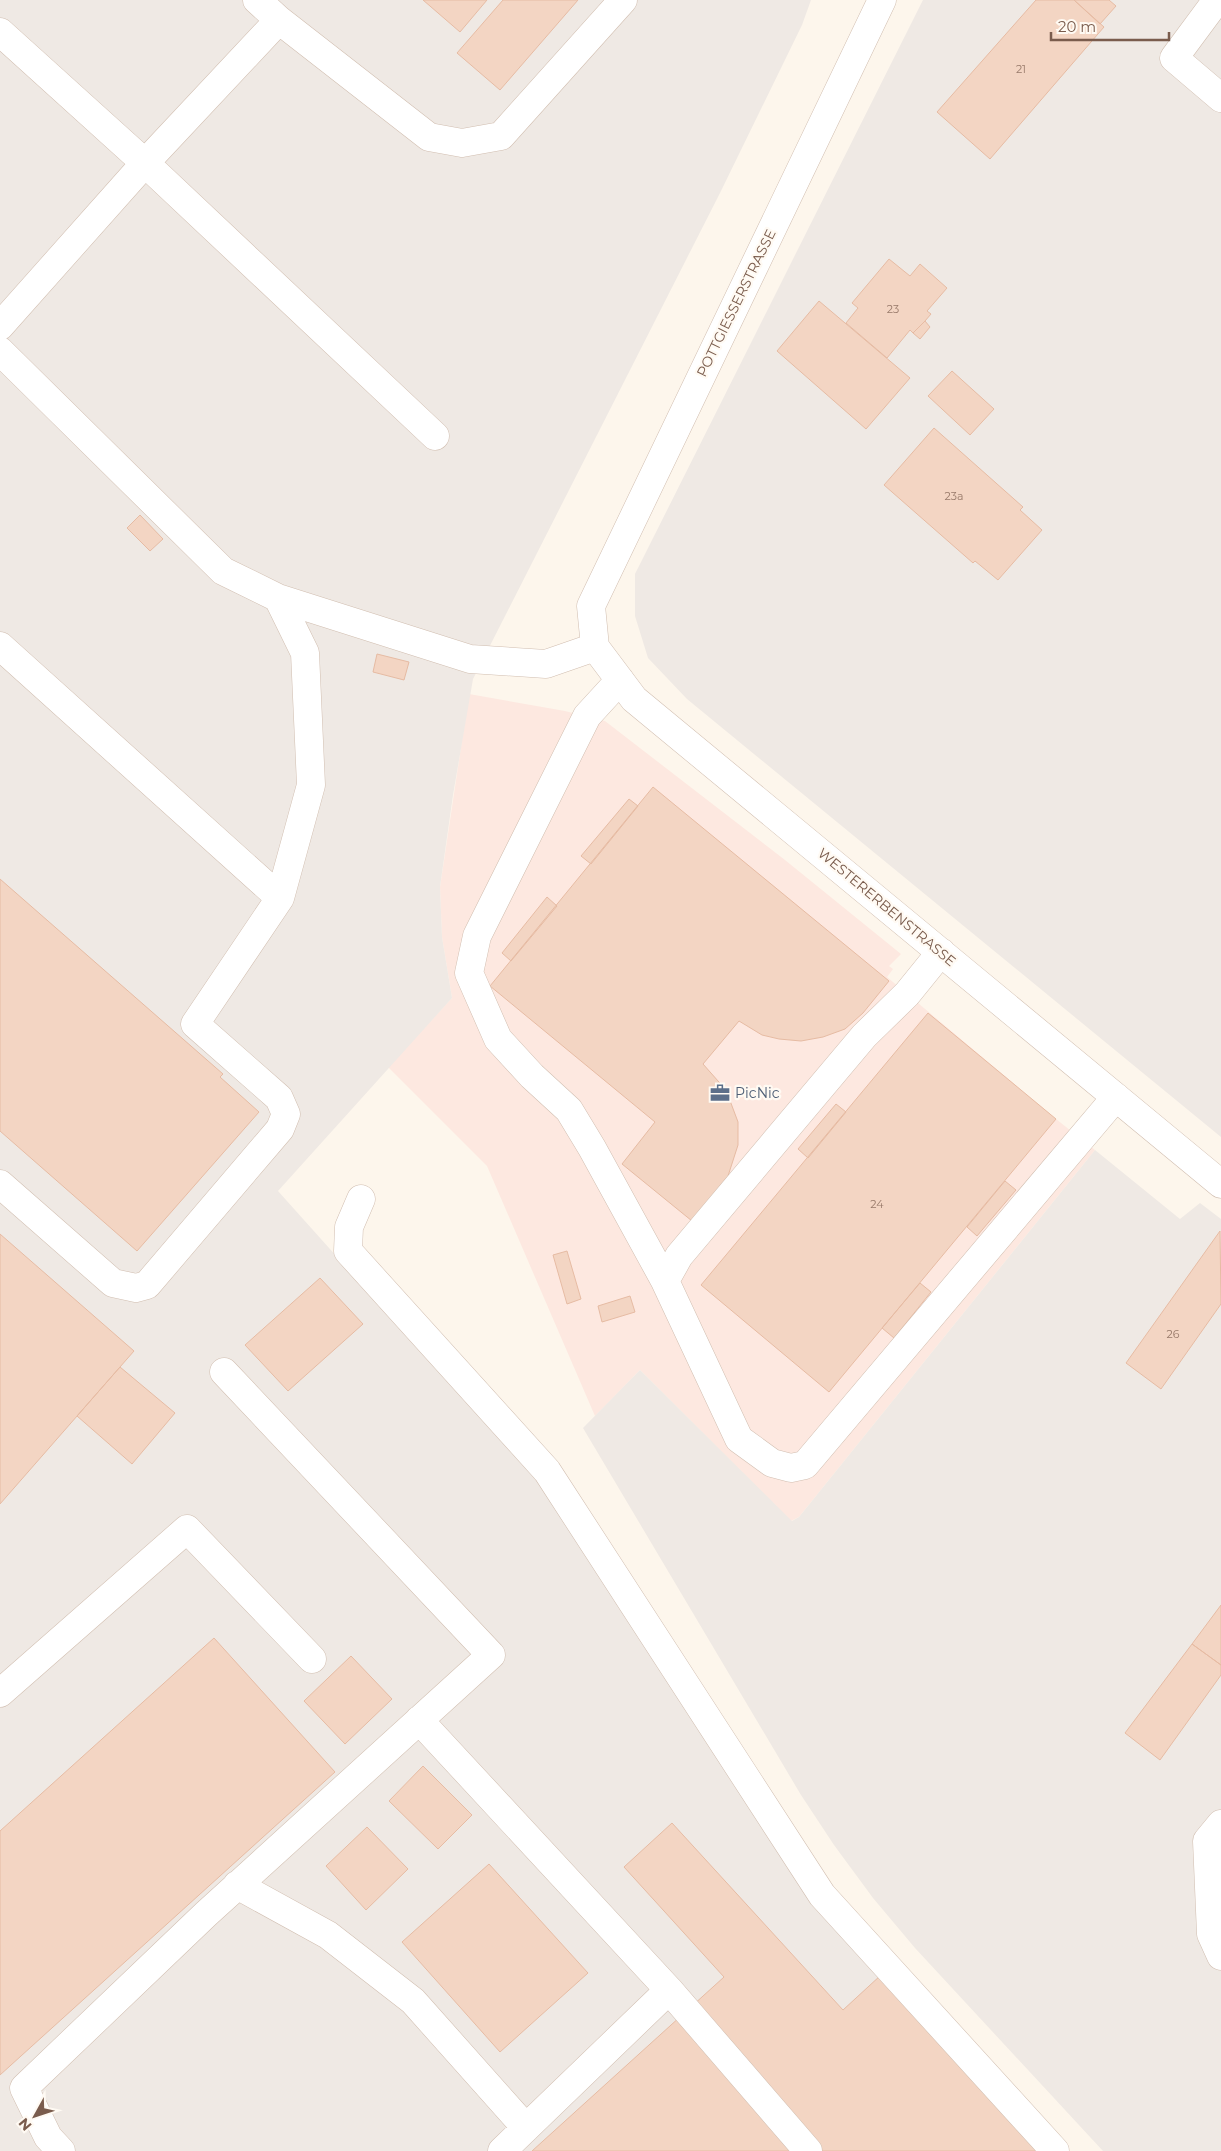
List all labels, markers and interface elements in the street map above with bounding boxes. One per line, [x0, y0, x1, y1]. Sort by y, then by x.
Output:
scale bar [1051, 10, 1168, 42]
text: 20 m [1058, 17, 1096, 36]
house number: 21 [1016, 62, 1026, 76]
street label: POTTGIESSERSTRASSE [692, 226, 780, 380]
house number: 23 [887, 302, 899, 316]
house number: 23a [945, 489, 963, 503]
street label: WESTERERBENSTRASSE [814, 844, 960, 970]
office icon: PicNic [709, 1082, 731, 1104]
place label: PicNic [735, 1084, 780, 1102]
house number: 24 [870, 1197, 884, 1211]
house number: 26 [1167, 1327, 1180, 1341]
north arrow [10, 2091, 60, 2141]
text: N [15, 2114, 36, 2134]

